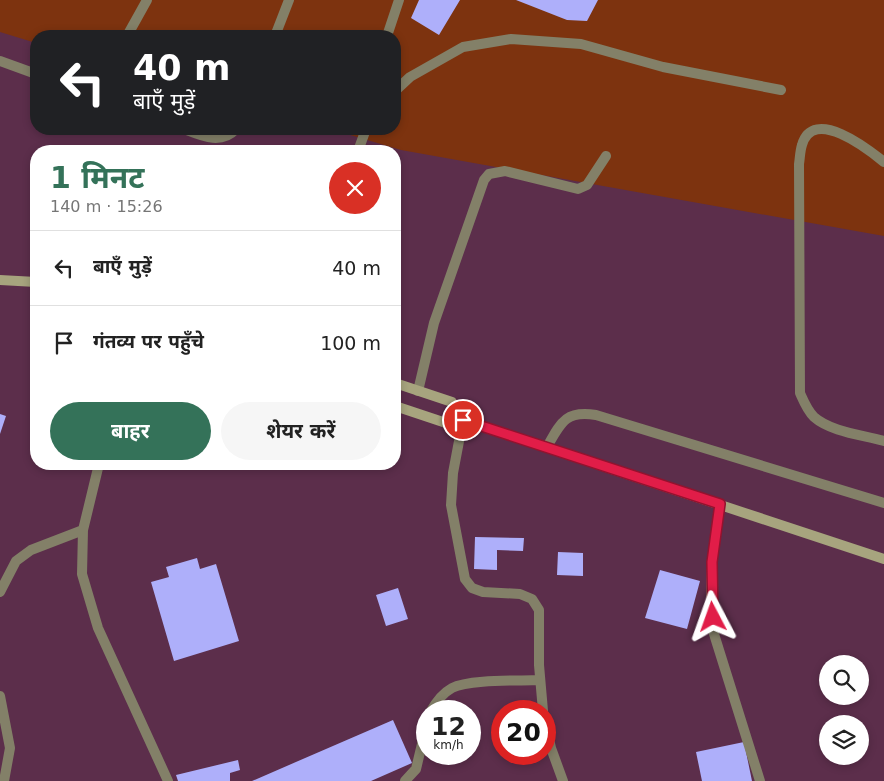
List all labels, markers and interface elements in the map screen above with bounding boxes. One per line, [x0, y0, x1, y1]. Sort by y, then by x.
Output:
text: 40 m [133, 48, 230, 88]
icon: left [50, 50, 115, 115]
text: बाएँ मुड़ें [133, 89, 195, 114]
text: 1 मिनट [50, 160, 144, 195]
button: close [329, 162, 381, 214]
text: 140 m · 15:26 [50, 197, 163, 216]
icon: left [50, 254, 78, 282]
text: बाएँ मुड़ें [93, 255, 152, 277]
text: 40 m [332, 257, 381, 279]
icon: arrive [50, 329, 78, 357]
text: गंतव्य पर पहुँचे [93, 330, 204, 352]
text: 100 m [320, 332, 381, 354]
pin [442, 399, 484, 441]
button: बाहर [50, 402, 211, 460]
button: शेयर करें [221, 402, 381, 460]
icon: arrive [449, 406, 477, 434]
position arrow [686, 590, 738, 642]
map controls [819, 655, 869, 765]
button: search [819, 655, 869, 705]
speed limit sign: 20 [491, 700, 556, 765]
text: 12 [431, 712, 466, 741]
button: layers [819, 715, 869, 765]
text: km/h [433, 738, 464, 752]

